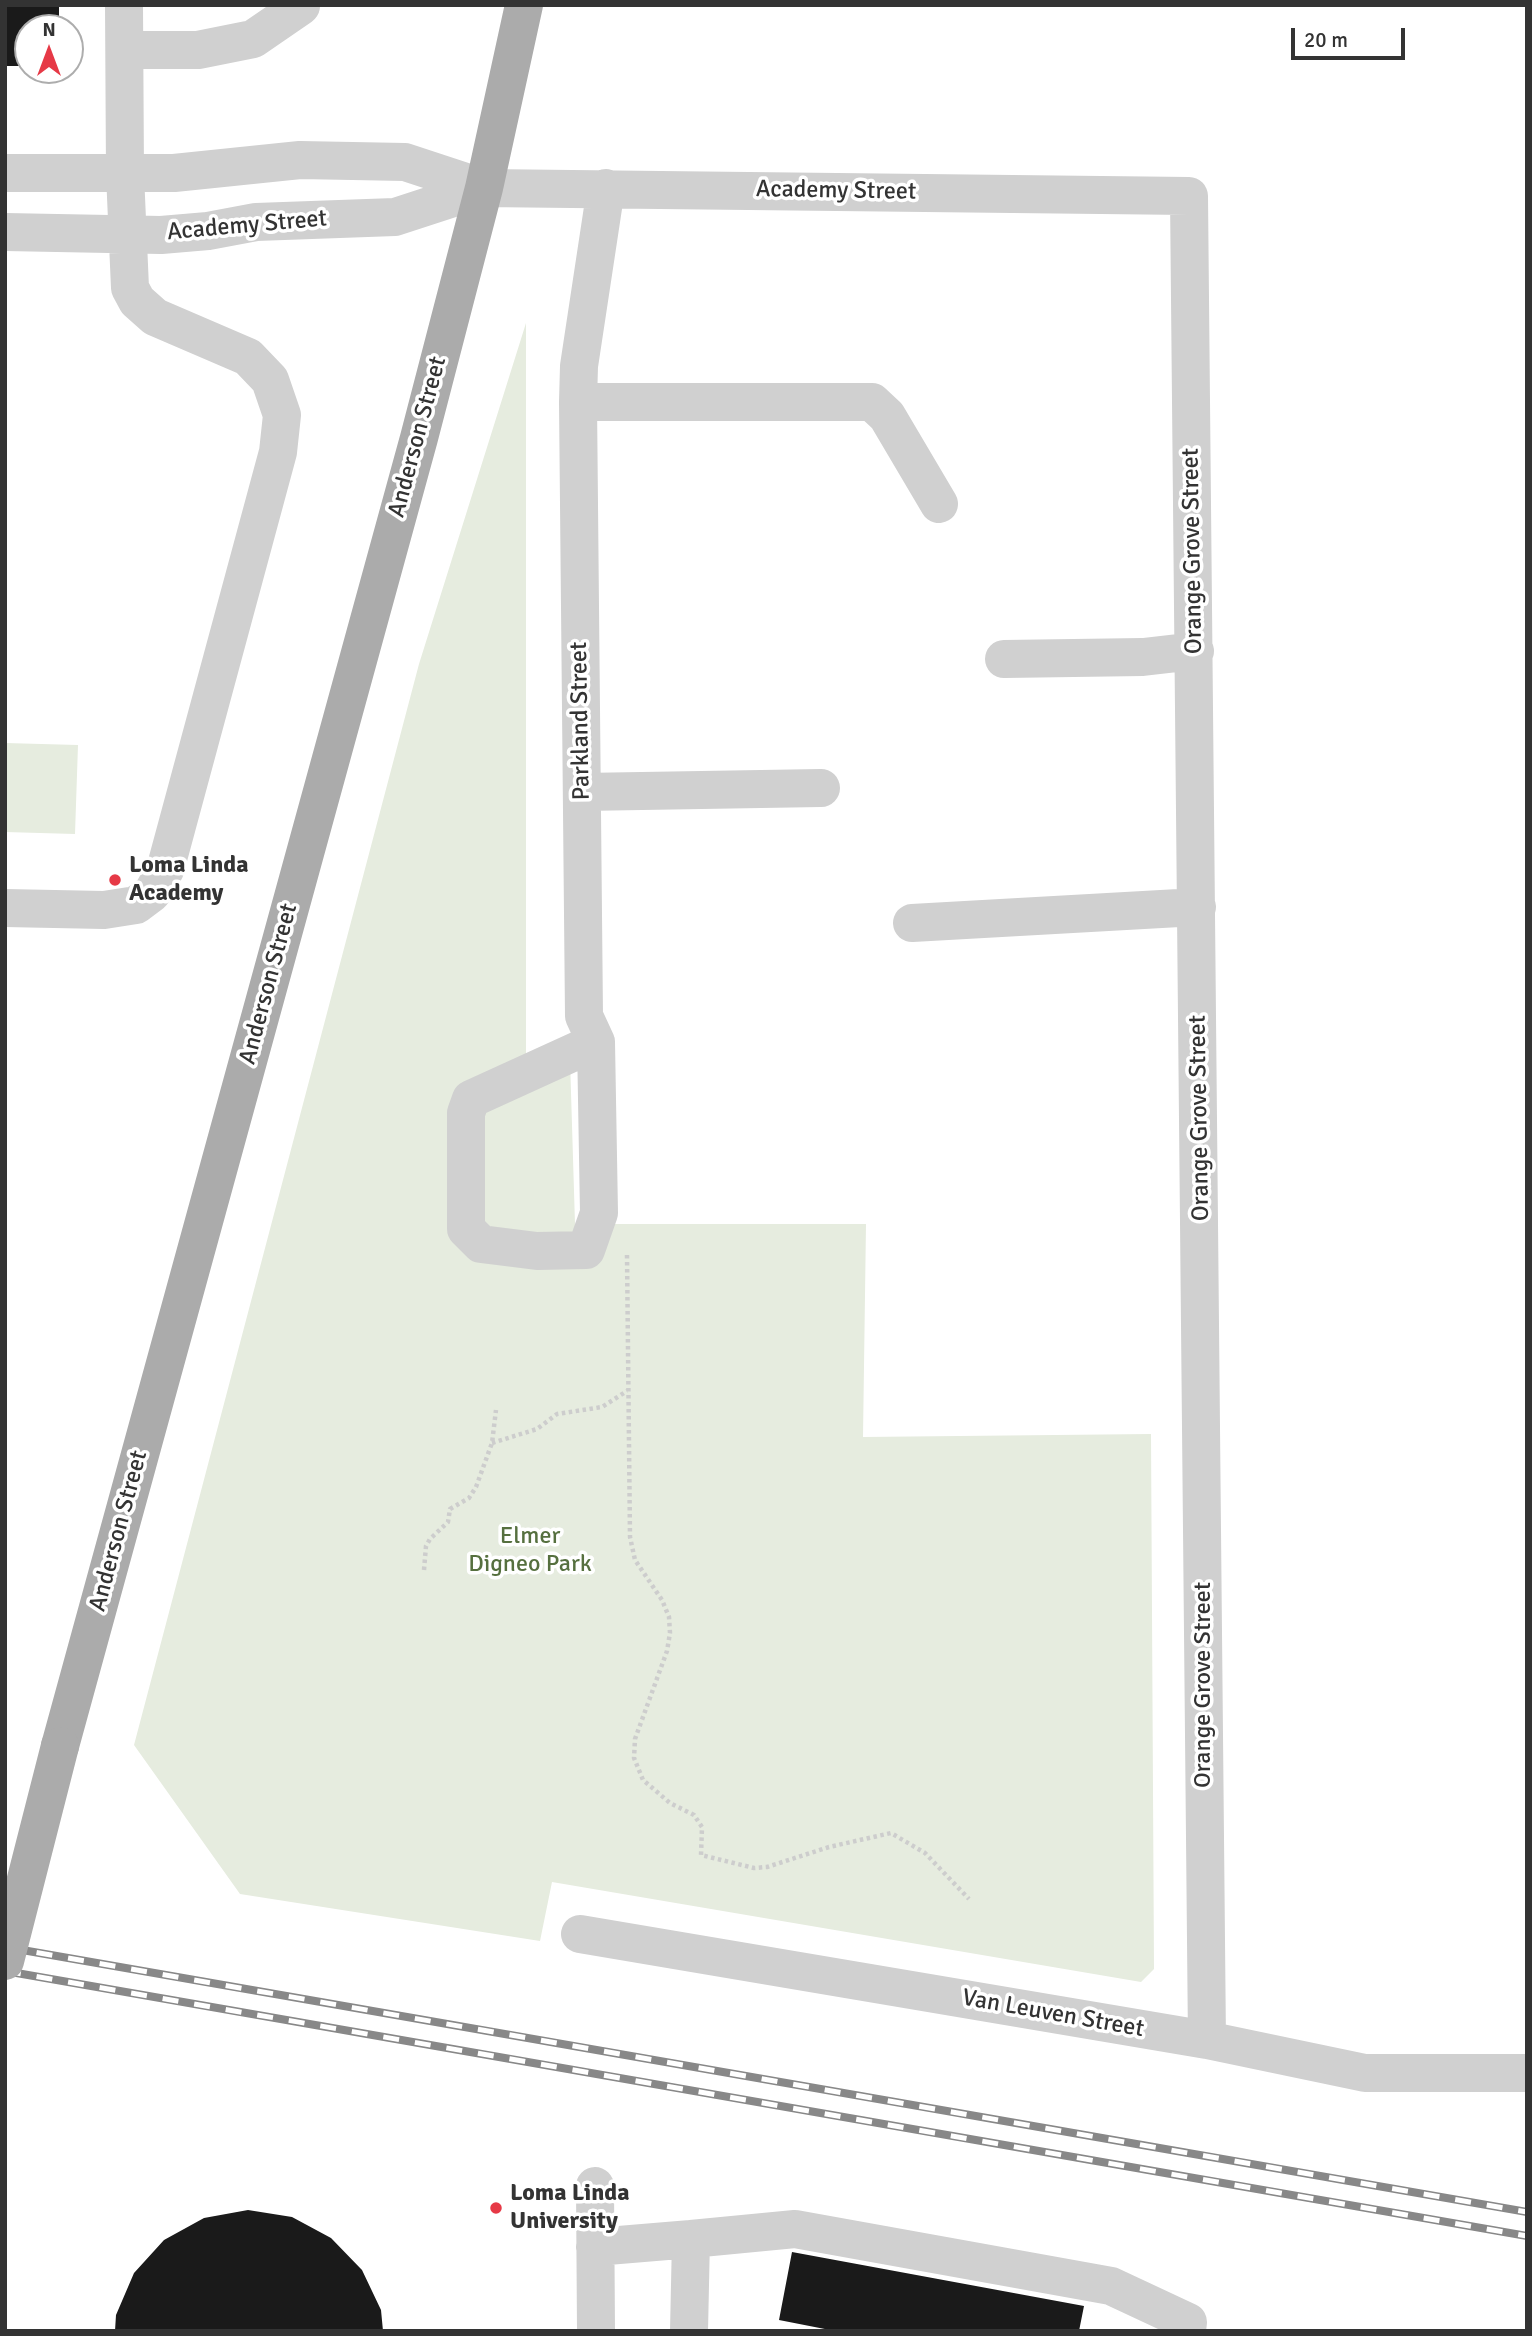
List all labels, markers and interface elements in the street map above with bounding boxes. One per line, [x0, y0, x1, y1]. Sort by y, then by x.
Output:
north arrow [14, 14, 84, 84]
scale bar [1294, 14, 1408, 58]
text: N [42, 18, 56, 42]
text: 20 m [1304, 27, 1348, 53]
street label: Academy Street [756, 175, 916, 207]
street label: Academy Street [166, 205, 328, 247]
street label: Anderson Street [383, 353, 453, 521]
street label: Orange Grove Street [1177, 448, 1209, 654]
street label: Parkland Street [565, 641, 597, 801]
place label: Loma Linda Academy [129, 852, 249, 908]
marker: Loma Linda Academy [107, 872, 123, 888]
street label: Anderson Street [234, 900, 304, 1068]
street label: Orange Grove Street [1184, 1015, 1216, 1221]
street label: Anderson Street [84, 1447, 154, 1615]
park label: Elmer Digneo Park [468, 1523, 592, 1579]
street label: Orange Grove Street [1190, 1582, 1218, 1788]
street label: Van Leuven Street [960, 1984, 1146, 2044]
place label: Loma Linda University [510, 2180, 630, 2236]
marker: Loma Linda University [488, 2200, 504, 2216]

